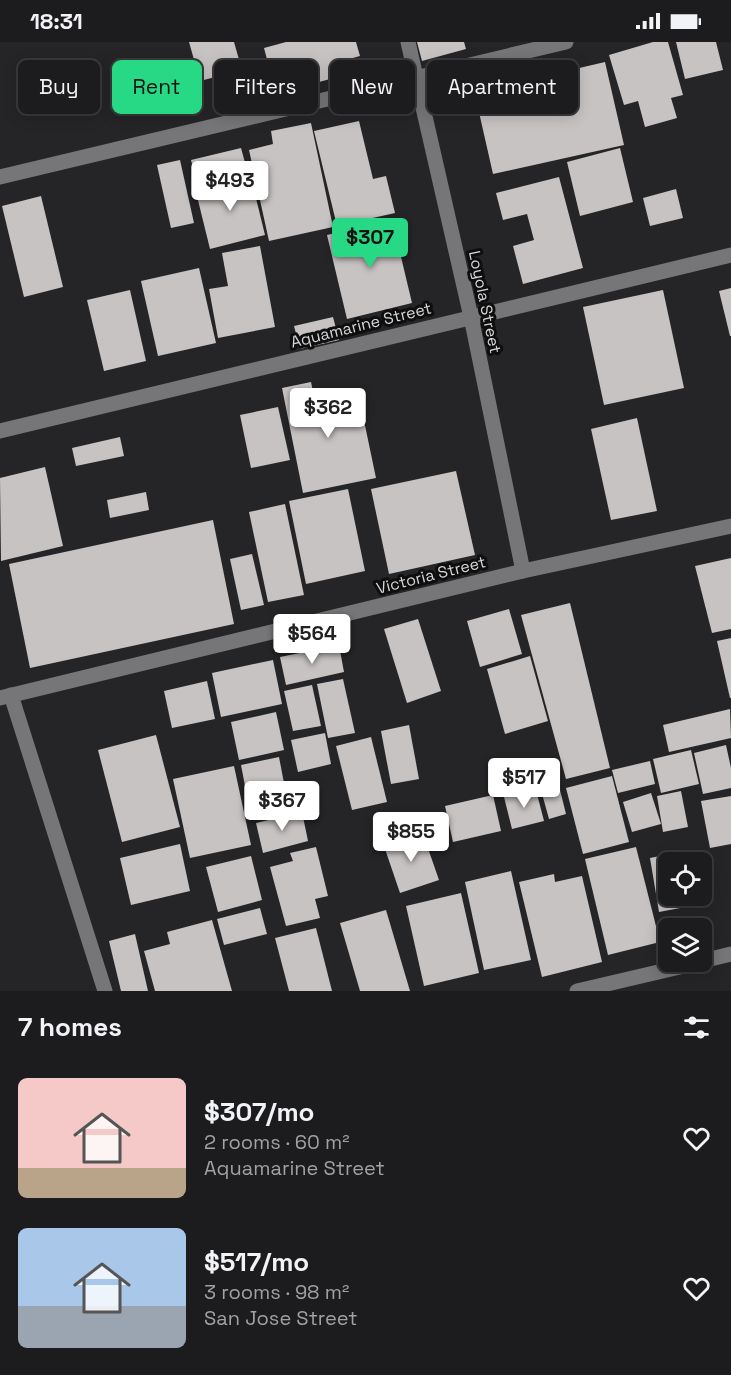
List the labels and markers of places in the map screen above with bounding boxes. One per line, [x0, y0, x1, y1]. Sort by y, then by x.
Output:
pin: $493 [194, 161, 266, 212]
pin: $307 [334, 218, 406, 269]
pin: $362 [292, 388, 364, 439]
pin: $564 [276, 614, 348, 665]
pin: $517 [488, 758, 560, 809]
pin: $367 [246, 781, 318, 832]
pin: $855 [375, 812, 447, 863]

